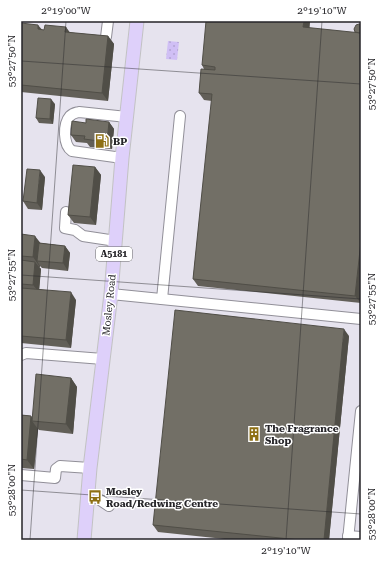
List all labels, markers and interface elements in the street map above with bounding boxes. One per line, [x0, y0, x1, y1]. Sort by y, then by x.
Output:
text: 2°19'00"W [41, 5, 92, 16]
text: 2°19'10"W [297, 5, 348, 16]
text: 53°27'50"N [6, 35, 17, 87]
text: 53°27'50"N [366, 58, 377, 110]
fuel station icon: BP [94, 133, 110, 149]
place label: BP [113, 136, 127, 147]
road number: A5181 [96, 247, 132, 261]
text: 53°27'55"N [6, 249, 17, 301]
street label: Mosley Road [100, 273, 118, 336]
text: 53°27'55"N [366, 273, 377, 325]
place label: The Fragrance Shop [265, 423, 339, 446]
building icon: The Fragrance Shop [246, 426, 262, 442]
text: 53°28'00"N [6, 464, 17, 516]
place label: Mosley Road/Redwing Centre [106, 486, 218, 509]
text: 53°28'00"N [366, 488, 377, 540]
bus stop icon: Mosley Road/Redwing Centre [87, 489, 103, 505]
text: 2°19'10"W [261, 545, 312, 556]

